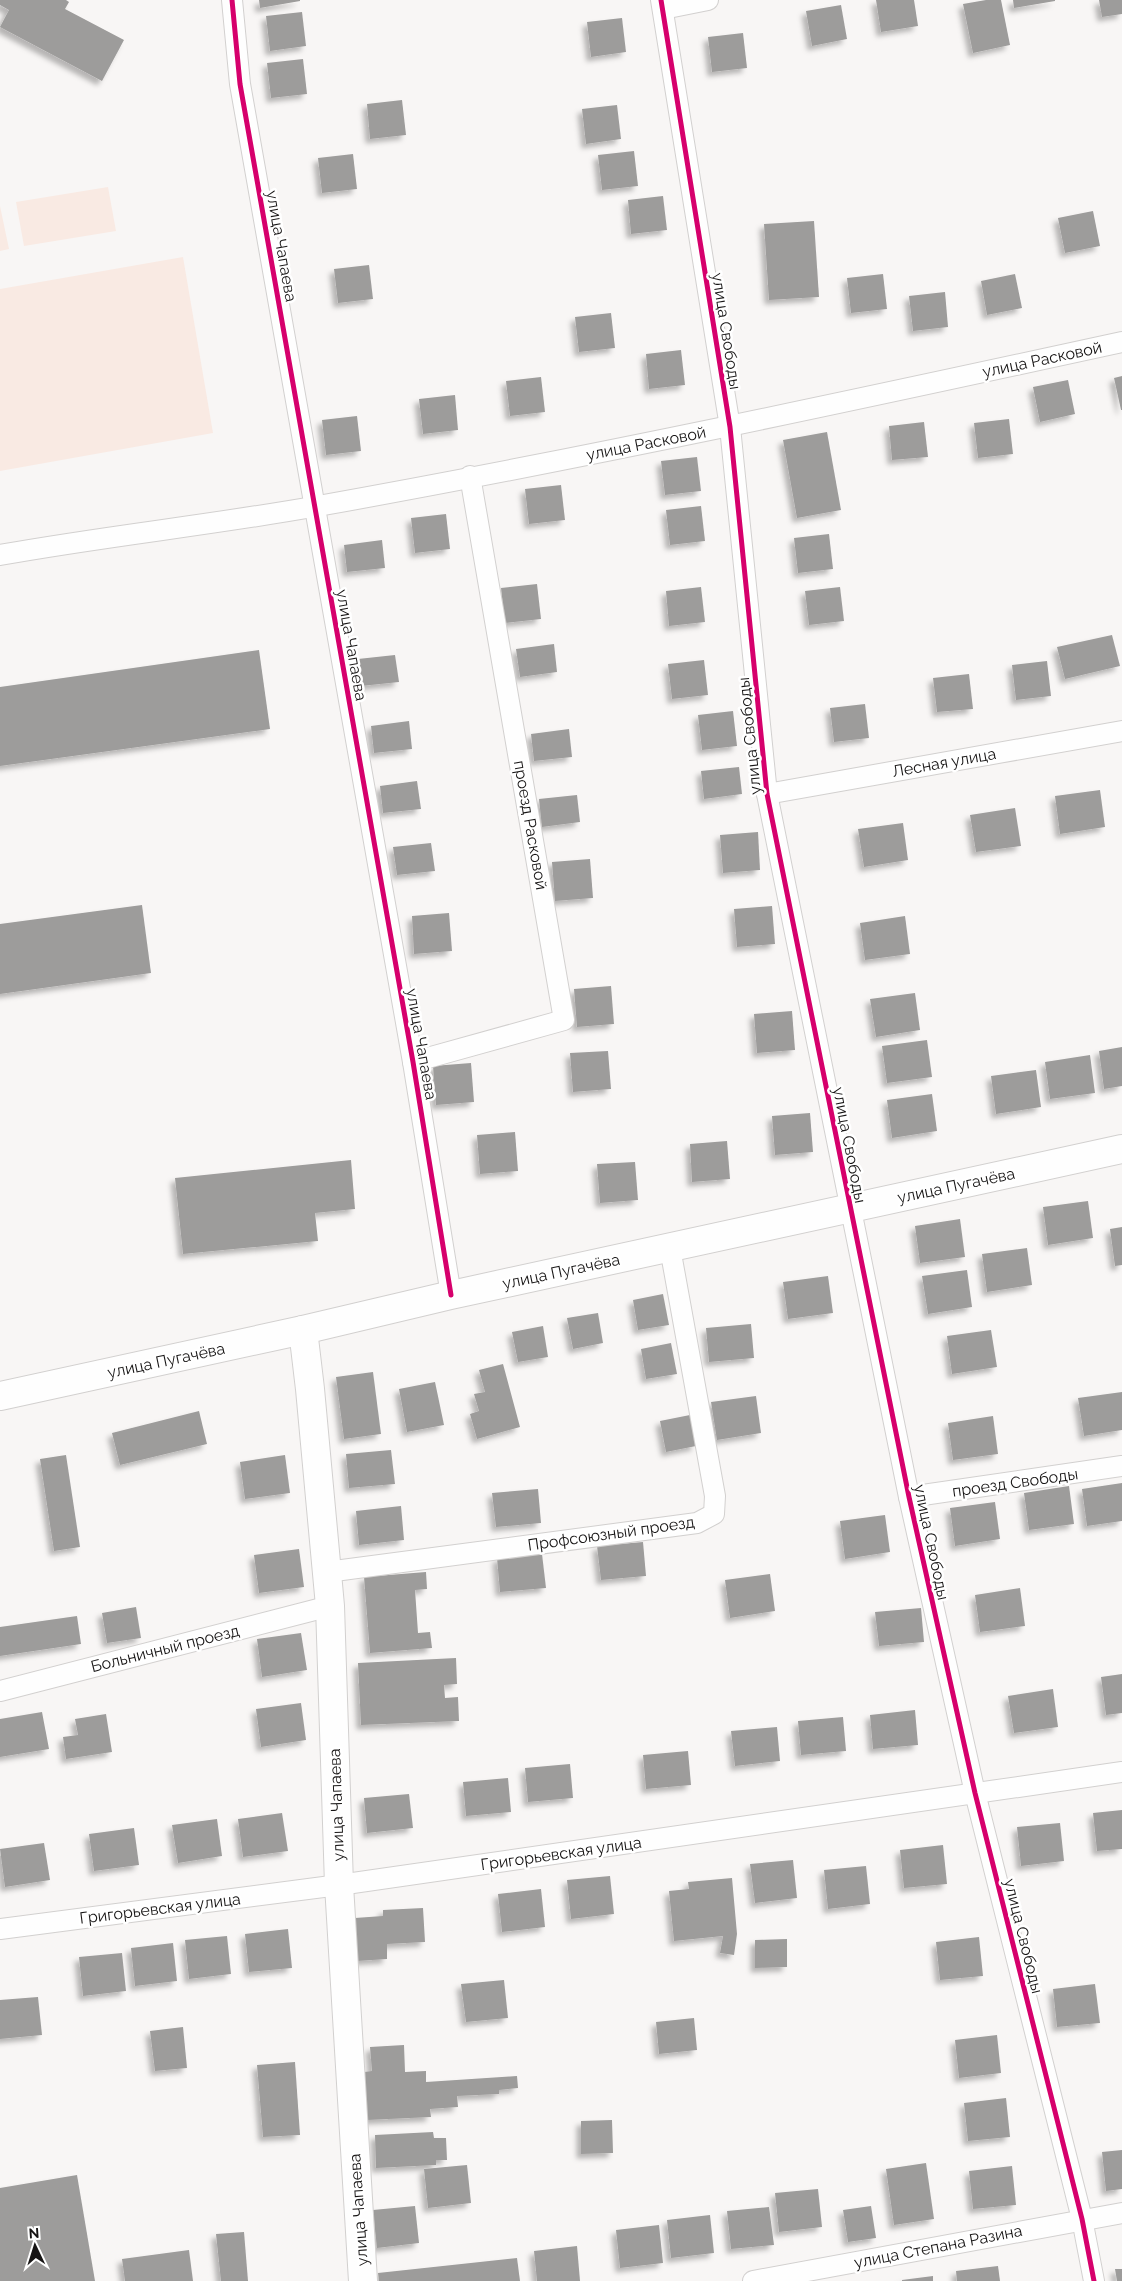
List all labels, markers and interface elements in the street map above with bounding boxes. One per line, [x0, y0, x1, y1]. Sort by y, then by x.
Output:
street label: улица Чапаева [262, 189, 301, 303]
street label: улица Свободы [708, 271, 745, 391]
street label: улица Расковой [981, 338, 1104, 381]
street label: улица Расковой [585, 423, 708, 464]
street label: улица Чапаева [332, 588, 371, 702]
street label: улица Свободы [734, 676, 765, 796]
street label: Лесная улица [891, 744, 997, 781]
street label: проезд Расковой [510, 759, 551, 891]
street label: улица Чапаева [402, 987, 441, 1101]
street label: улица Свободы [829, 1085, 870, 1205]
street label: улица Пугачёва [896, 1164, 1017, 1207]
street label: улица Пугачёва [501, 1250, 622, 1293]
street label: улица Пугачёва [106, 1339, 227, 1382]
street label: проезд Свободы [951, 1464, 1079, 1501]
street label: улица Свободы [910, 1483, 953, 1602]
street label: Профсоюзный проезд [526, 1512, 696, 1555]
street label: Больничный проезд [89, 1621, 241, 1676]
street label: улица Чапаева [325, 1748, 348, 1862]
street label: Григорьевская улица [479, 1833, 643, 1874]
street label: улица Свободы [1000, 1877, 1047, 1996]
street label: Григорьевская улица [78, 1889, 242, 1928]
street label: улица Чапаева [345, 2153, 372, 2267]
north arrow [10, 2221, 60, 2271]
street label: улица Степана Разина [852, 2221, 1024, 2272]
text: N [28, 2225, 40, 2241]

